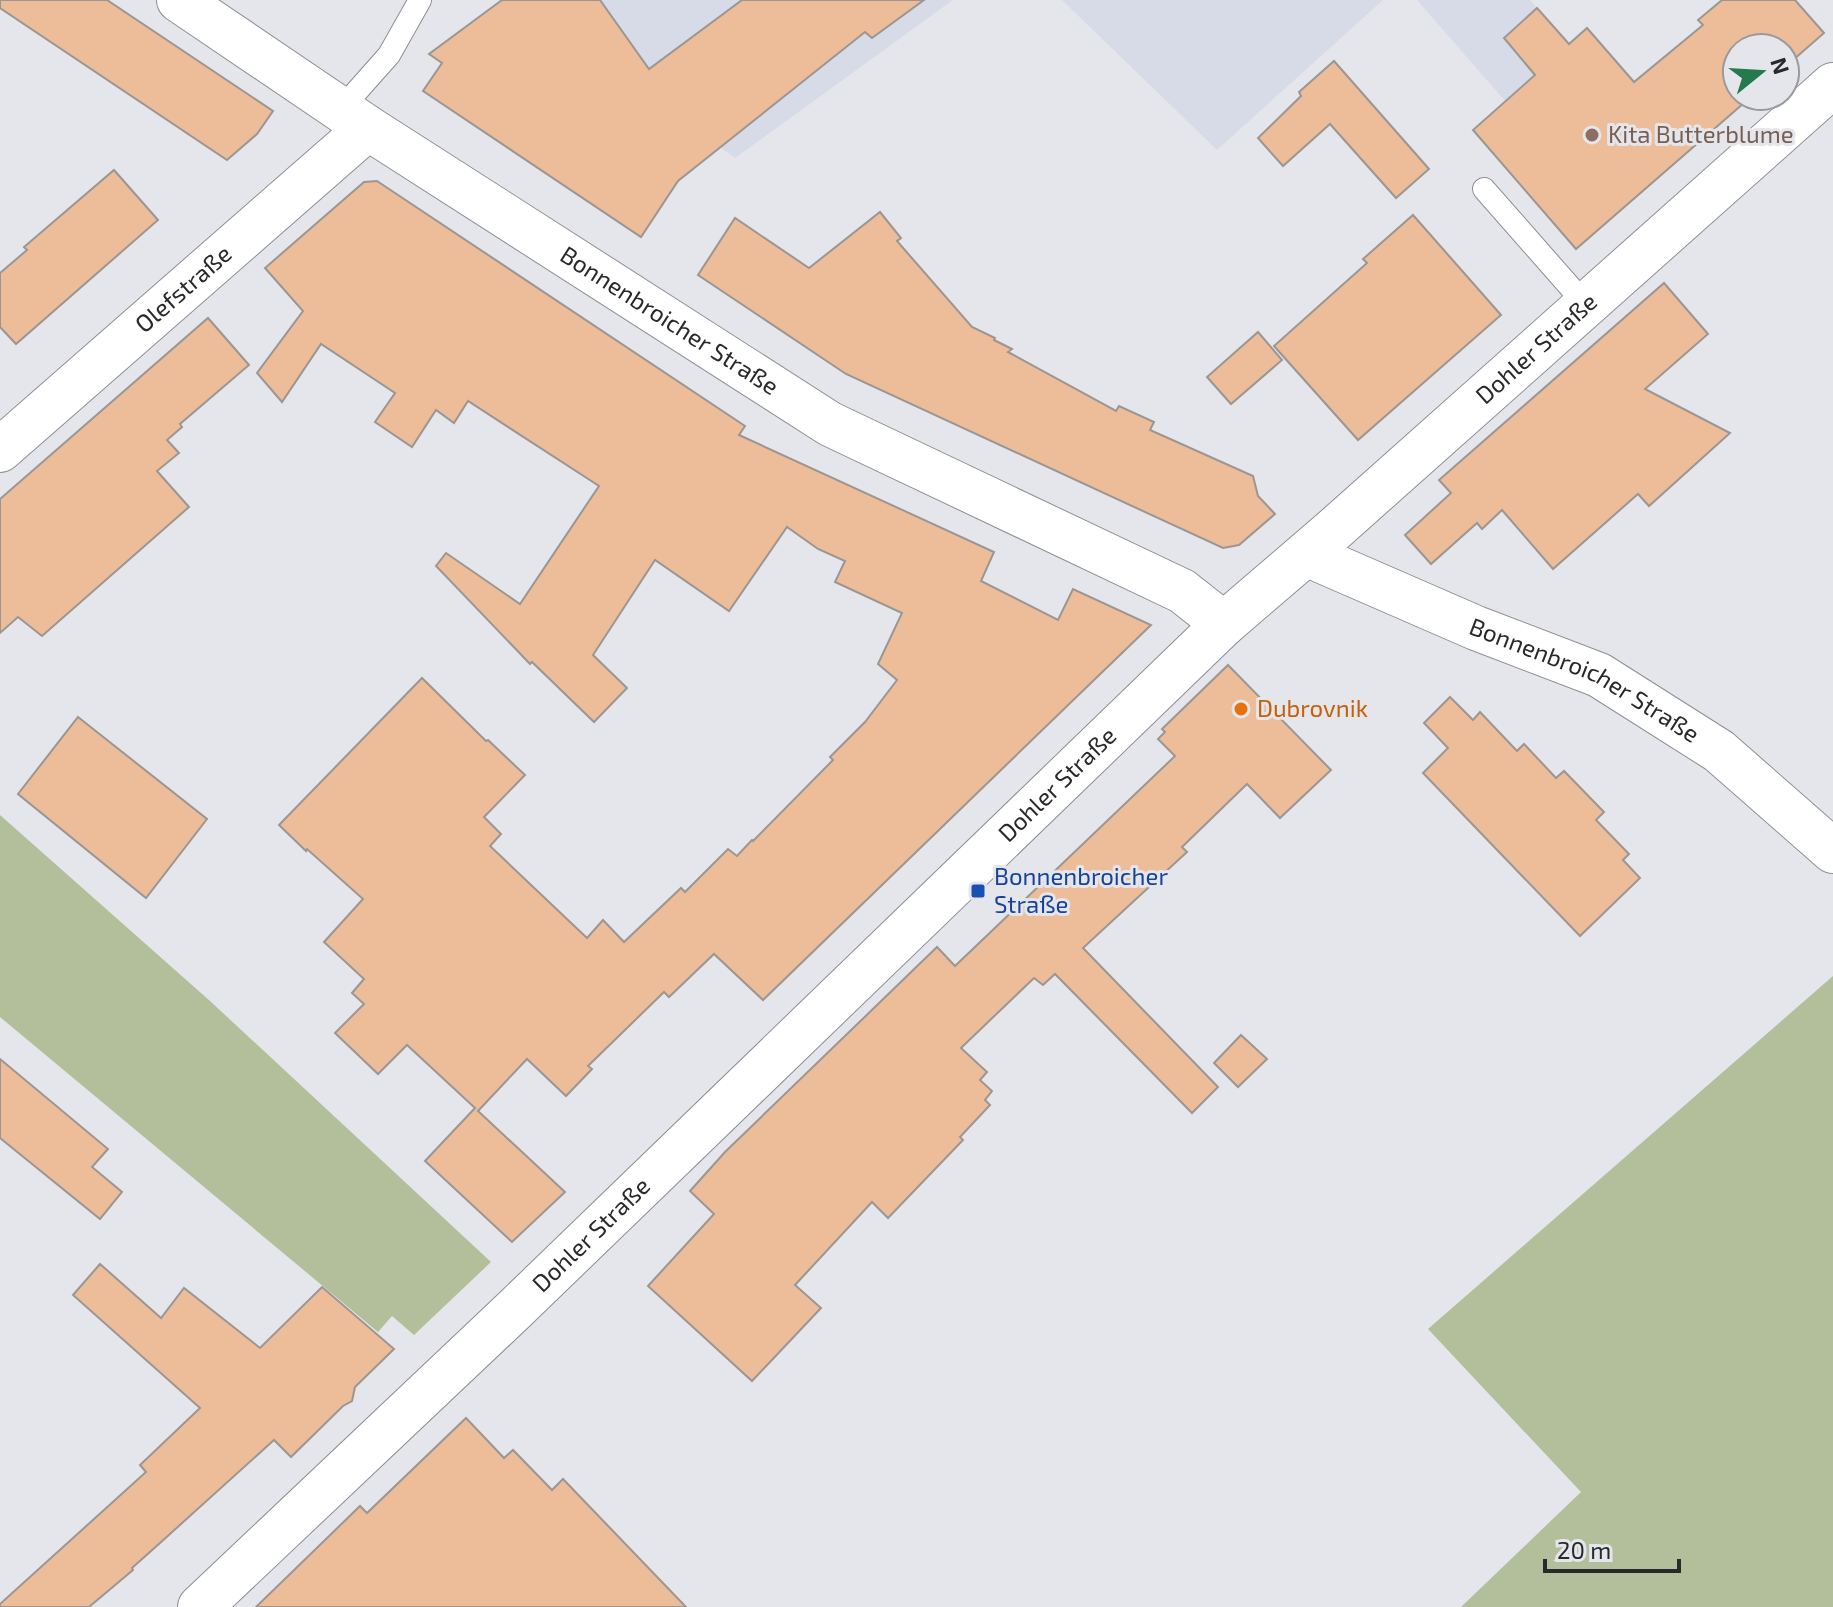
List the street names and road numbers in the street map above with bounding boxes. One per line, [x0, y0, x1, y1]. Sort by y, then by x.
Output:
street label: Olefstraße [129, 238, 237, 338]
street label: Bonnenbroicher Straße [556, 239, 785, 400]
street label: Dohler Straße [1469, 286, 1602, 409]
street label: Bonnenbroicher Straße [1466, 611, 1705, 748]
street label: Dohler Straße [992, 720, 1121, 847]
street label: Dohler Straße [526, 1171, 655, 1297]

